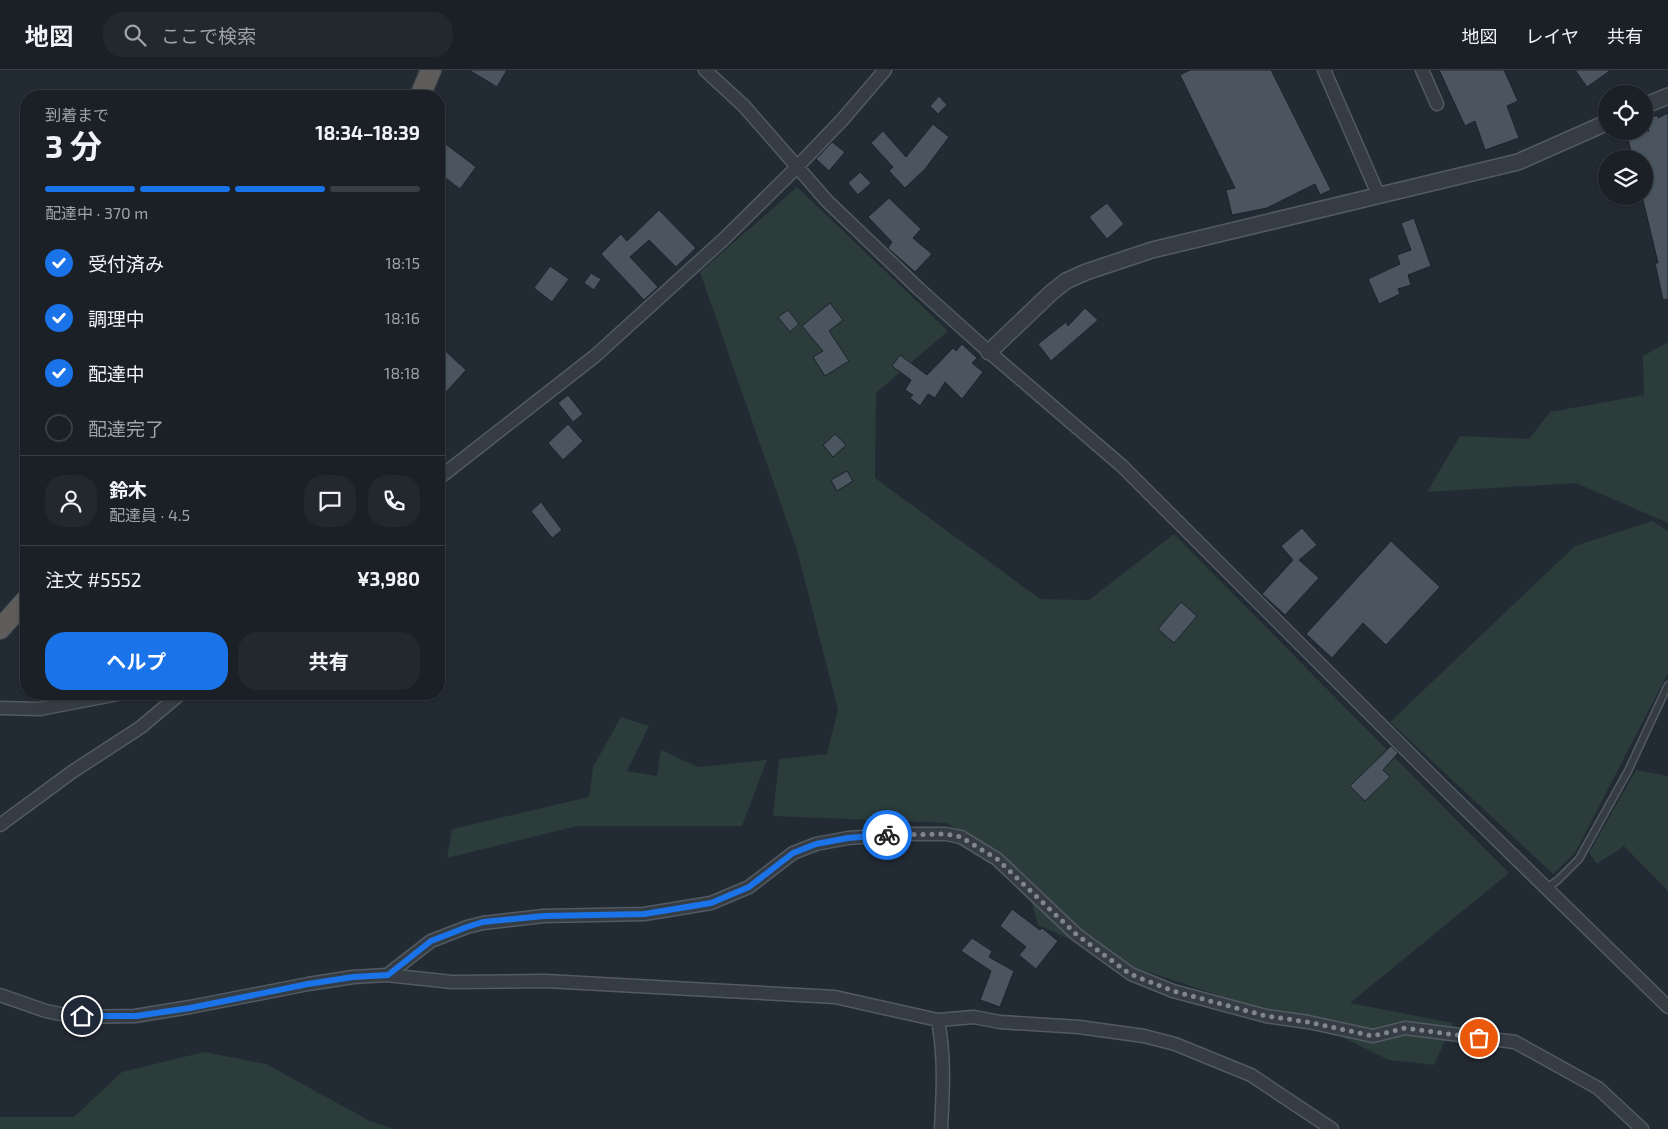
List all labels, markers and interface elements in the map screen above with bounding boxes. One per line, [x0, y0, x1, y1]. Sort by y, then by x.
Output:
search box [103, 12, 453, 57]
text: 地図 [25, 21, 73, 50]
icon: search [121, 21, 149, 49]
text: ここで検索 [161, 24, 256, 47]
text: 地図 [1462, 25, 1498, 47]
text: レイヤ [1526, 25, 1579, 47]
text: 共有 [1607, 25, 1643, 47]
map controls [1598, 85, 1653, 205]
button: locate [1598, 85, 1653, 140]
text: 到着まで [45, 105, 109, 124]
text: 18:34–18:39 [315, 121, 420, 144]
text: 3 分 [45, 126, 102, 164]
button: layers [1598, 150, 1653, 205]
text: 配達中 · 370 m [45, 203, 148, 222]
icon: check [45, 249, 73, 277]
text: 受付済み [88, 252, 164, 275]
text: 18:15 [385, 253, 420, 272]
icon: check [45, 304, 73, 332]
text: 調理中 [88, 307, 145, 330]
text: 18:16 [385, 308, 420, 327]
icon: check [45, 359, 73, 387]
text: 配達中 [88, 362, 145, 385]
text: 18:18 [384, 363, 420, 382]
text: 配達完了 [88, 417, 164, 440]
button: person [45, 475, 97, 527]
button: chat [304, 475, 356, 527]
button: phone [368, 475, 420, 527]
text: 鈴木 [109, 478, 147, 501]
text: 配達員 · 4.5 [109, 505, 190, 524]
text: ¥3,980 [357, 567, 420, 590]
text: 注文 #5552 [45, 568, 141, 591]
button: ヘルプ [45, 632, 228, 690]
button: 共有 [238, 632, 420, 690]
courier [862, 810, 912, 860]
icon: bike [873, 821, 901, 849]
pin [61, 995, 103, 1037]
icon: home [68, 1002, 96, 1030]
pin [1458, 1017, 1500, 1059]
icon: bag [1465, 1024, 1493, 1052]

